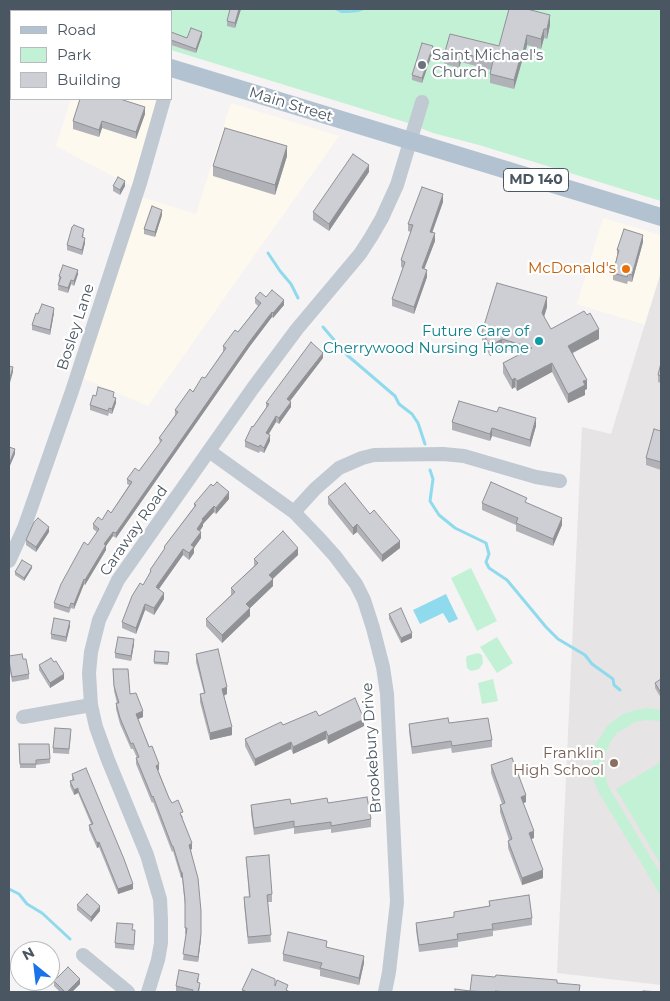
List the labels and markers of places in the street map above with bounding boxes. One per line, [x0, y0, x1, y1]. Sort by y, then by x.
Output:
place label: Saint Michael's Church [432, 47, 543, 82]
marker: Saint Michael's Church [416, 59, 428, 71]
place label: McDonald's [528, 260, 616, 278]
marker: McDonald's [620, 263, 632, 275]
place label: Future Care of Cherrywood Nursing Home [323, 323, 529, 358]
marker: Future Care of Cherrywood Nursing Home [533, 335, 545, 347]
place label: Franklin High School [513, 745, 604, 780]
marker: Franklin High School [608, 757, 620, 769]

